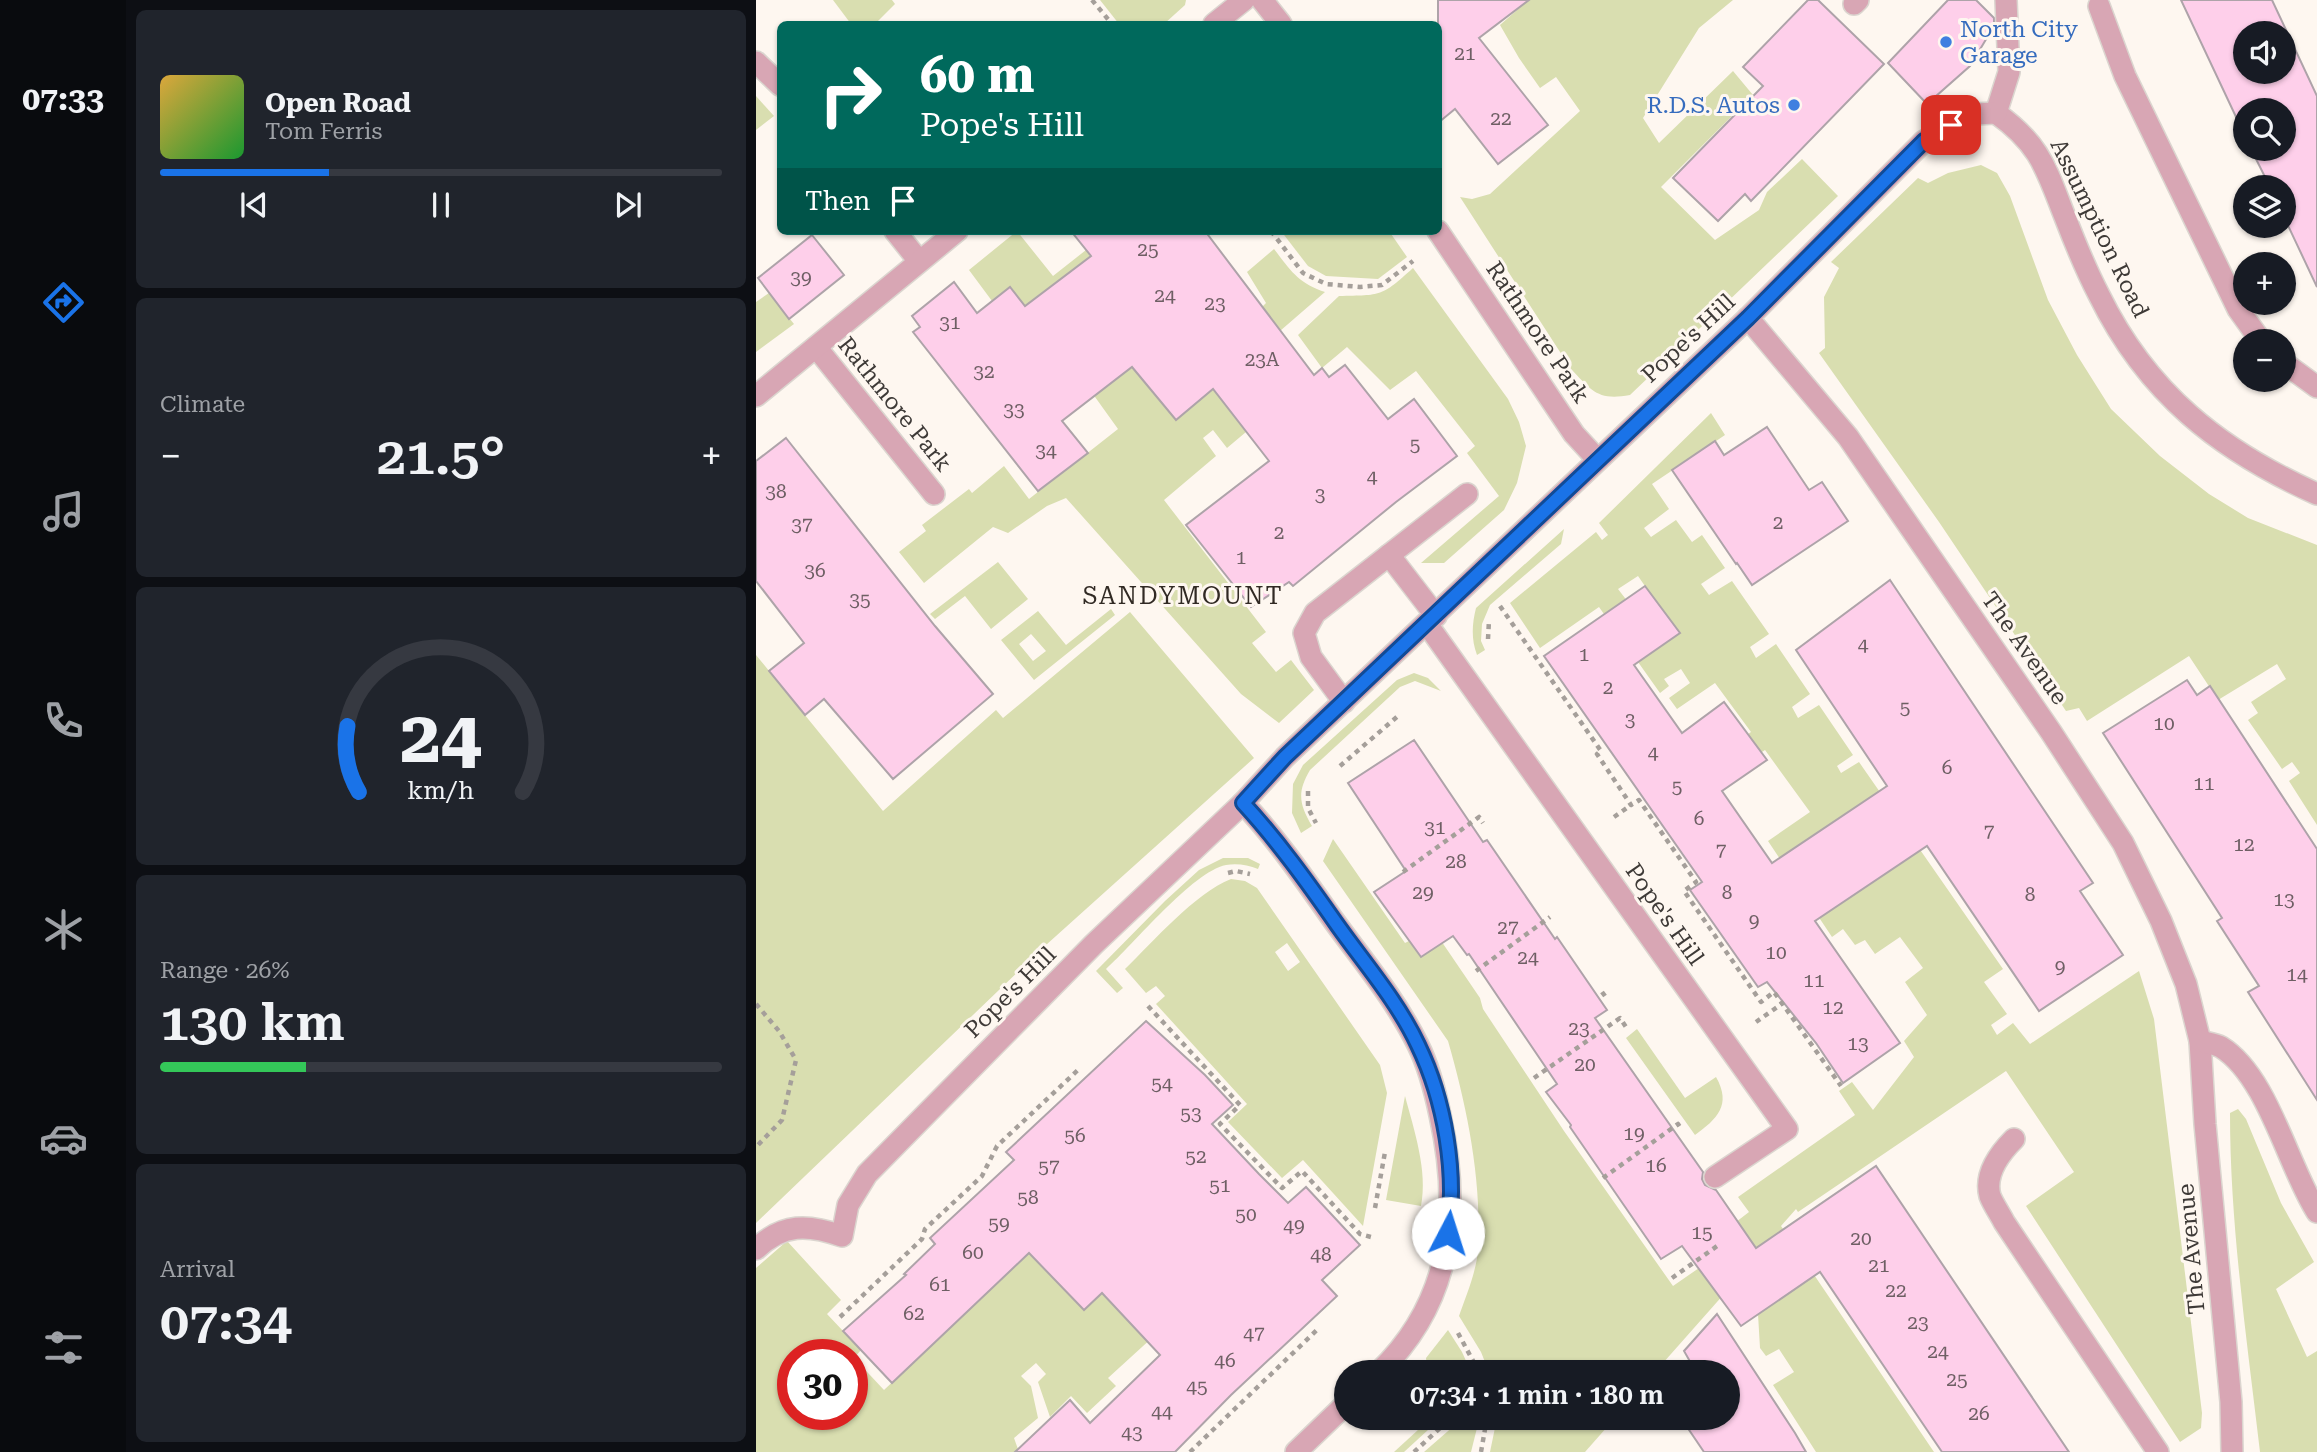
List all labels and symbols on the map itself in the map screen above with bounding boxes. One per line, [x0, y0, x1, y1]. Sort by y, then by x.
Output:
place label: North City Garage [1960, 16, 2078, 69]
marker: North City Garage [1938, 34, 1954, 50]
house number: 21 [1454, 42, 1476, 65]
place label: R.D.S. Autos [1647, 92, 1780, 119]
pin [1921, 95, 1981, 155]
marker: R.D.S. Autos [1786, 97, 1802, 113]
house number: 22 [1490, 107, 1512, 130]
street label: Assumption Road [2045, 134, 2155, 322]
house number: 25 [1137, 238, 1159, 261]
street label: Rathmore Park [1480, 256, 1595, 409]
house number: 39 [790, 266, 812, 289]
house number: 24 [1154, 284, 1176, 307]
street label: Pope's Hill [1636, 288, 1741, 388]
house number: 23 [1204, 292, 1226, 315]
house number: 31 [939, 311, 961, 334]
street label: Rathmore Park [832, 332, 957, 477]
house number: 23A [1245, 348, 1280, 371]
house number: 32 [973, 360, 995, 383]
house number: 33 [1003, 398, 1025, 421]
house number: 5 [1410, 433, 1420, 456]
house number: 34 [1035, 439, 1057, 462]
house number: 4 [1367, 465, 1378, 488]
house number: 38 [765, 480, 787, 503]
house number: 3 [1315, 483, 1325, 506]
house number: 2 [1773, 511, 1783, 534]
house number: 37 [791, 513, 813, 536]
house number: 2 [1274, 521, 1284, 544]
house number: 1 [1236, 546, 1246, 569]
house number: 36 [804, 559, 826, 582]
district label: SANDYMOUNT [1082, 582, 1284, 610]
street label: The Avenue [1976, 587, 2073, 710]
house number: 35 [849, 588, 871, 611]
house number: 4 [1858, 633, 1869, 656]
house number: 1 [1579, 643, 1589, 666]
house number: 2 [1603, 676, 1613, 699]
house number: 5 [1900, 696, 1910, 719]
house number: 3 [1625, 708, 1635, 731]
house number: 10 [2153, 712, 2175, 735]
house number: 4 [1648, 741, 1659, 764]
house number: 6 [1942, 756, 1952, 779]
house number: 11 [2193, 772, 2215, 795]
house number: 5 [1672, 775, 1682, 798]
house number: 6 [1694, 807, 1704, 830]
house number: 31 [1424, 816, 1446, 839]
house number: 7 [1984, 820, 1995, 843]
house number: 12 [2233, 833, 2255, 856]
house number: 7 [1716, 839, 1727, 862]
house number: 28 [1445, 850, 1467, 873]
street label: Pope's Hill [1620, 858, 1709, 970]
house number: 29 [1412, 881, 1434, 904]
house number: 8 [1722, 881, 1732, 904]
house number: 8 [2025, 883, 2035, 906]
house number: 13 [2273, 888, 2295, 911]
house number: 9 [1749, 909, 1759, 932]
house number: 27 [1497, 916, 1519, 939]
street label: Pope's Hill [959, 941, 1062, 1044]
house number: 10 [1765, 941, 1787, 964]
house number: 24 [1517, 946, 1539, 969]
house number: 9 [2055, 955, 2065, 978]
house number: 14 [2286, 963, 2308, 986]
house number: 11 [1803, 969, 1825, 992]
house number: 12 [1822, 996, 1844, 1019]
house number: 23 [1568, 1017, 1590, 1040]
house number: 13 [1847, 1032, 1869, 1055]
house number: 20 [1574, 1053, 1596, 1076]
house number: 54 [1151, 1072, 1173, 1095]
house number: 53 [1180, 1102, 1202, 1125]
house number: 19 [1623, 1122, 1645, 1145]
house number: 56 [1064, 1124, 1086, 1147]
house number: 52 [1185, 1145, 1207, 1168]
house number: 16 [1645, 1154, 1667, 1177]
house number: 57 [1038, 1155, 1060, 1178]
house number: 51 [1209, 1174, 1231, 1197]
street label: The Avenue [2172, 1182, 2211, 1315]
house number: 58 [1017, 1186, 1039, 1209]
position arrow [1411, 1196, 1485, 1270]
house number: 50 [1235, 1203, 1257, 1226]
house number: 59 [988, 1212, 1010, 1235]
house number: 49 [1283, 1214, 1305, 1237]
house number: 15 [1691, 1221, 1713, 1244]
house number: 20 [1850, 1227, 1872, 1250]
house number: 60 [962, 1241, 984, 1264]
house number: 48 [1310, 1243, 1332, 1266]
house number: 21 [1868, 1254, 1890, 1277]
house number: 61 [929, 1273, 951, 1296]
house number: 22 [1885, 1279, 1907, 1302]
house number: 62 [903, 1302, 925, 1325]
house number: 23 [1907, 1311, 1929, 1334]
house number: 47 [1243, 1322, 1265, 1345]
speed limit sign: 30 [777, 1339, 868, 1430]
house number: 24 [1927, 1340, 1949, 1363]
house number: 46 [1214, 1349, 1236, 1372]
house number: 25 [1946, 1368, 1968, 1391]
house number: 45 [1186, 1375, 1208, 1398]
house number: 44 [1151, 1400, 1173, 1423]
house number: 26 [1968, 1402, 1990, 1425]
house number: 43 [1121, 1421, 1143, 1444]

